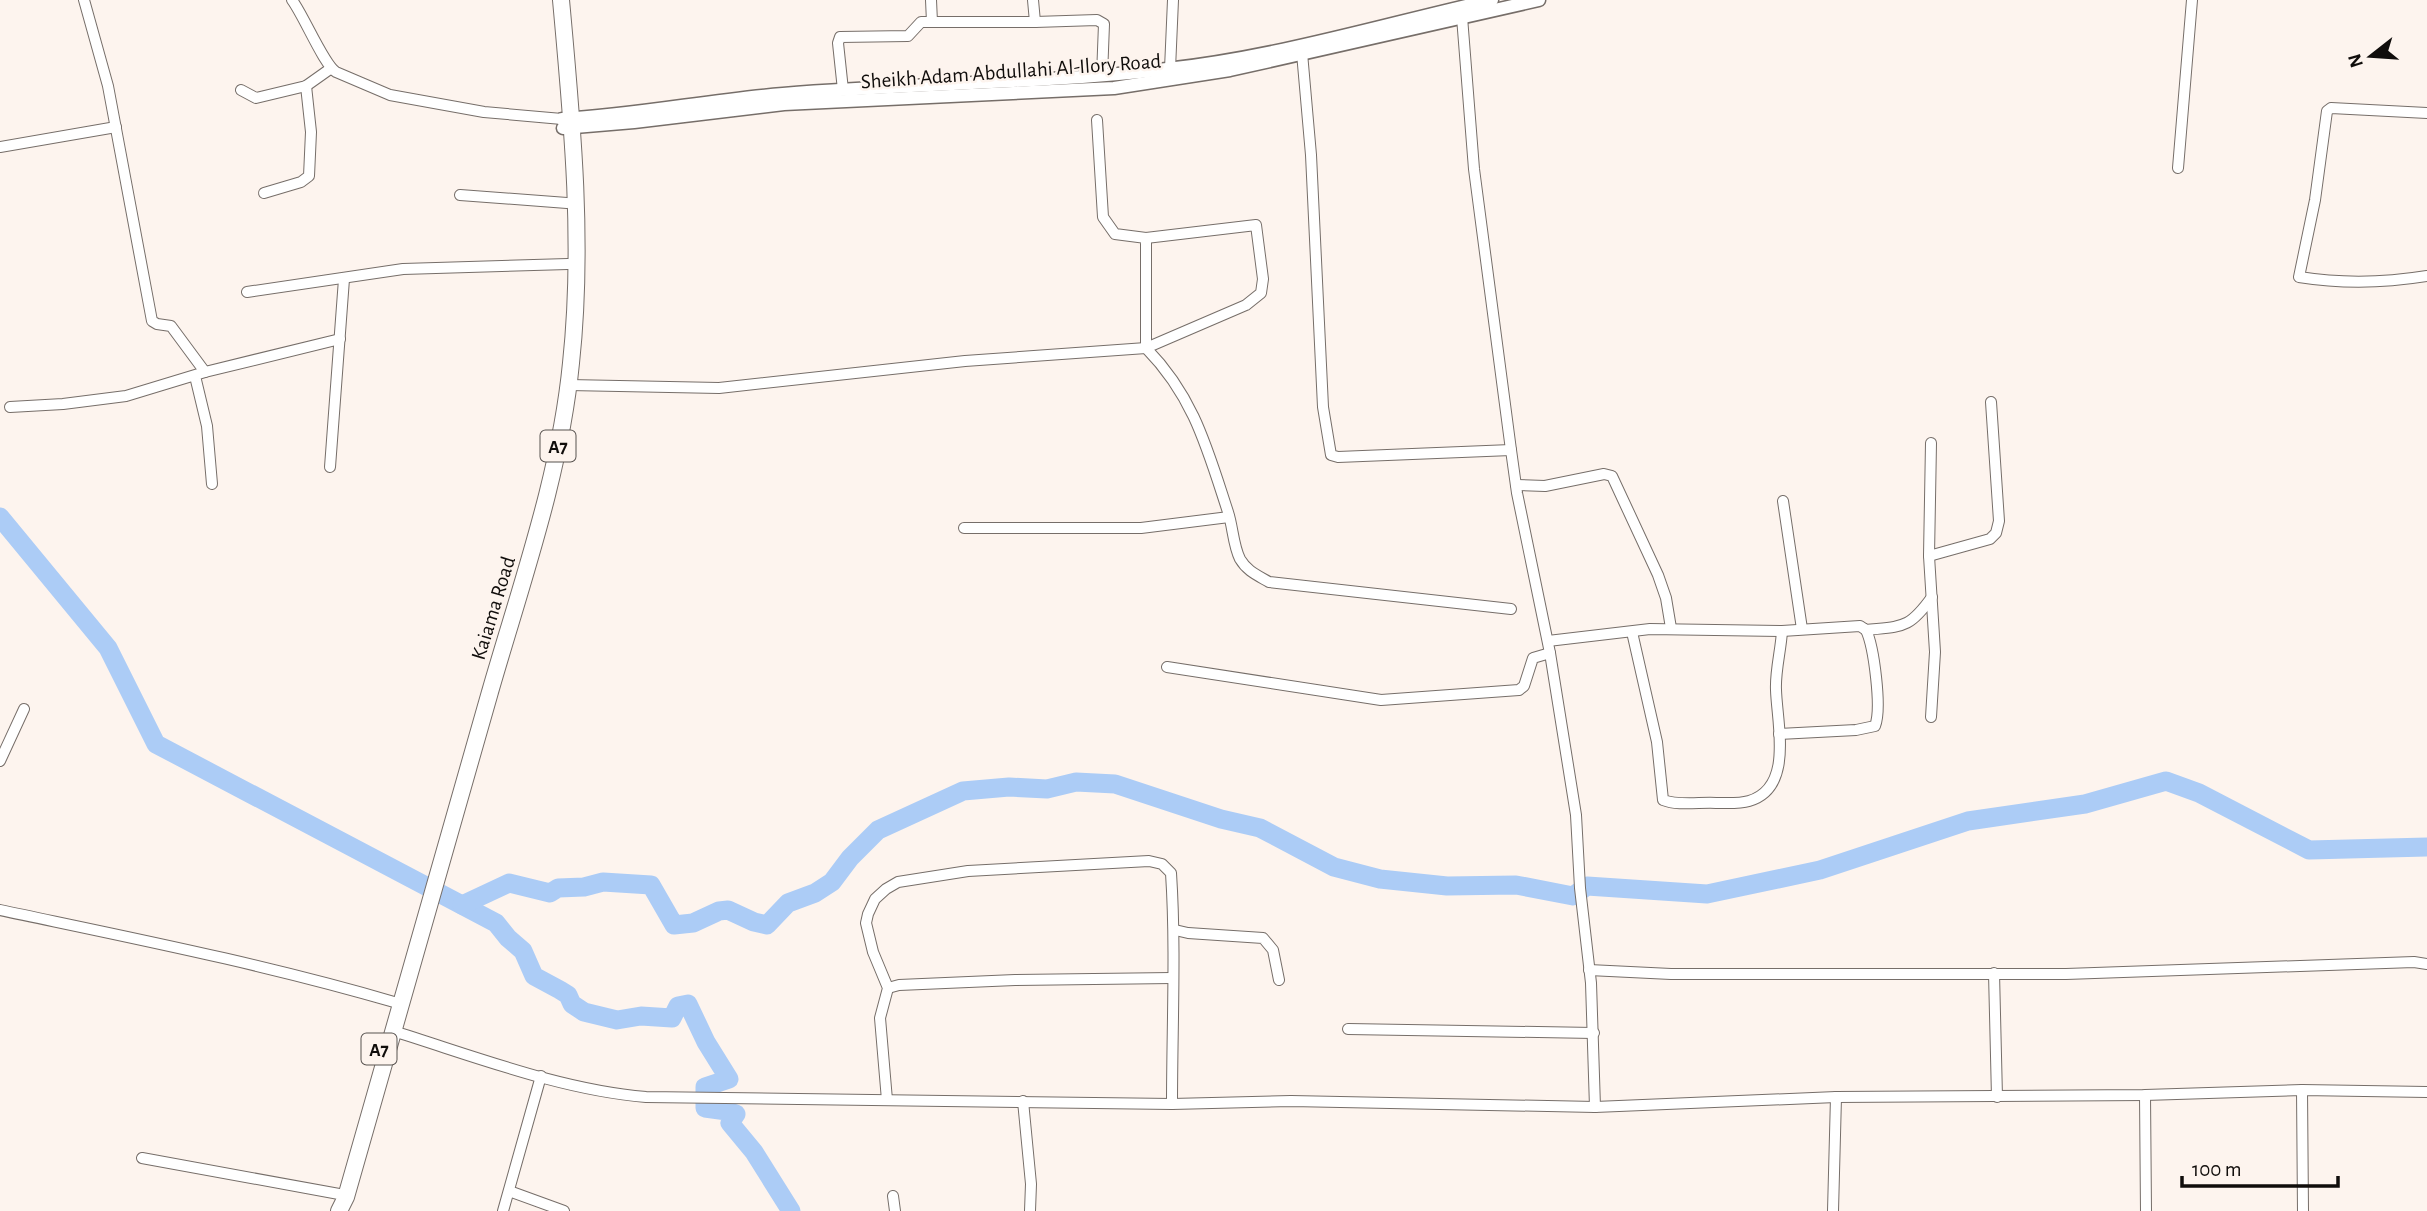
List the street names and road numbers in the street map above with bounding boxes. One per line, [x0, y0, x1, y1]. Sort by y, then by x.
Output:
street label: Sheikh Adam Abdullahi Al-Ilory Road [860, 51, 1162, 92]
road number: A7 [540, 430, 576, 462]
street label: Kaiama Road [468, 554, 519, 663]
road number: A7 [362, 1034, 396, 1064]

